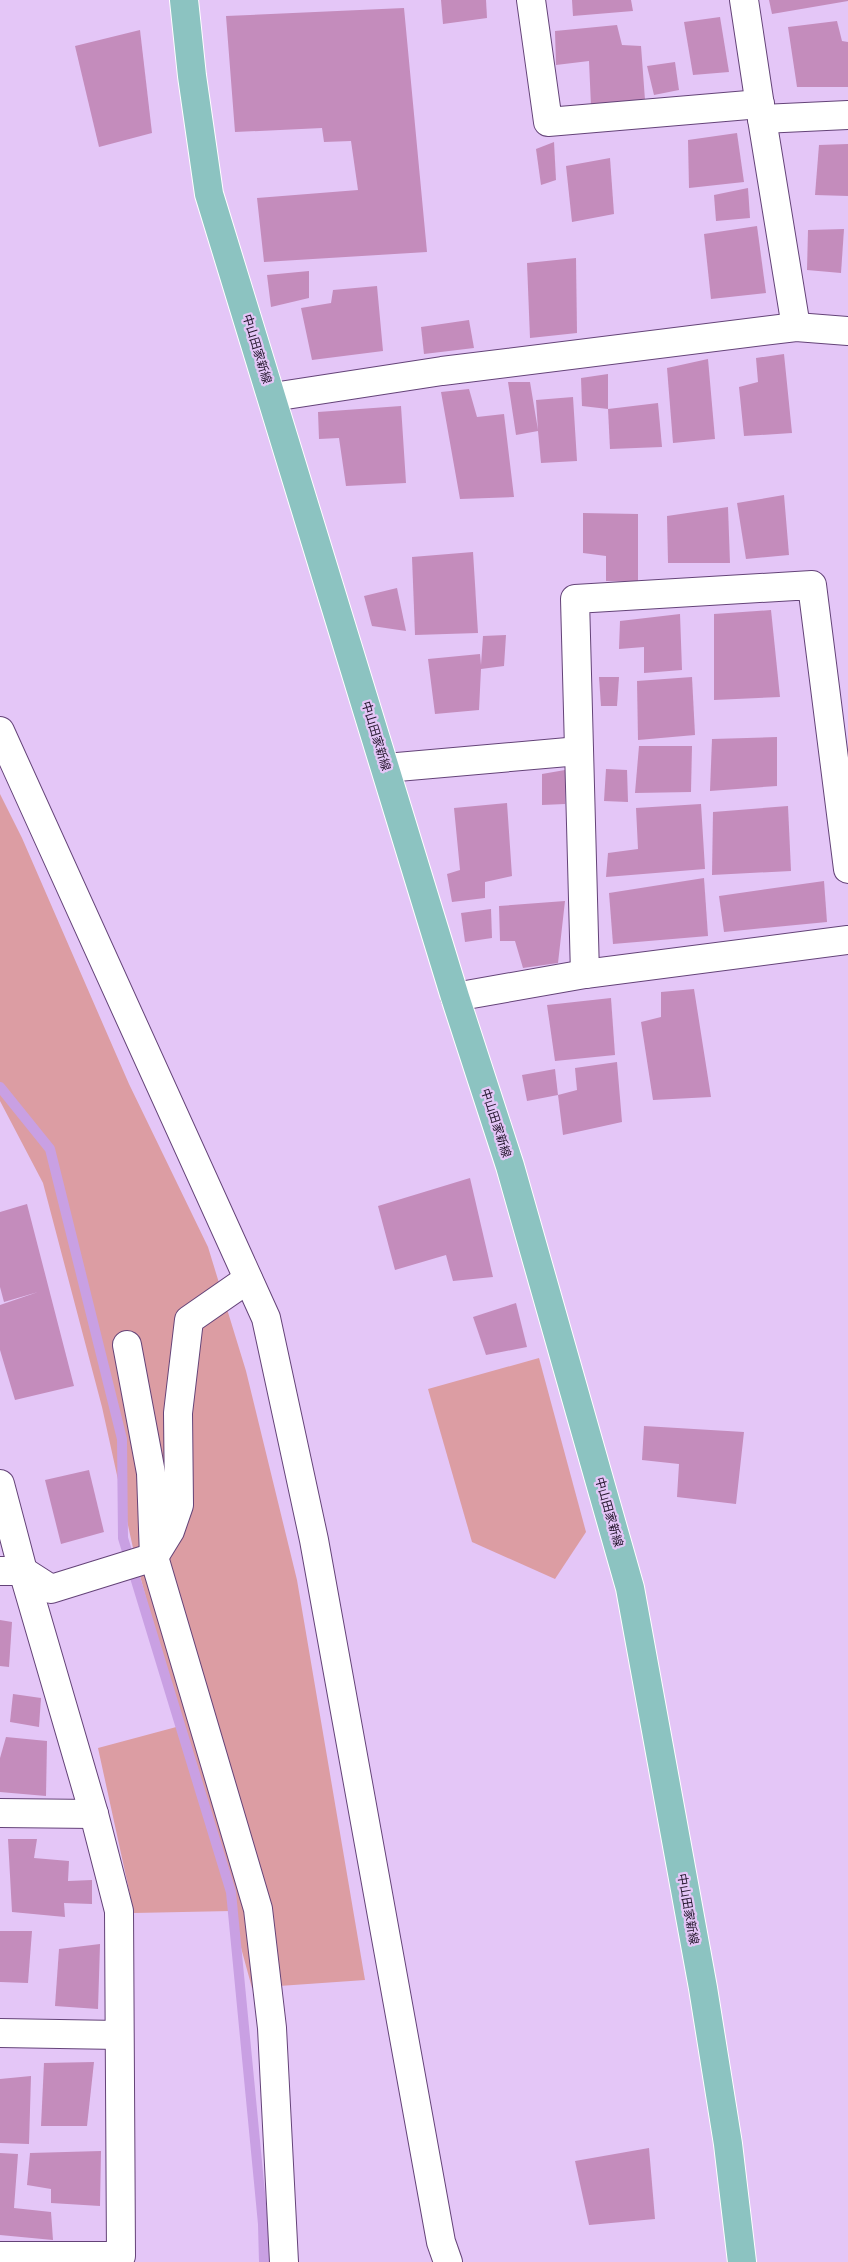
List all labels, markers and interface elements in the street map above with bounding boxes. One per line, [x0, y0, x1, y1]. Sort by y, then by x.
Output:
street label: 中山田家新線 [240, 313, 274, 385]
street label: 中山田家新線 [359, 700, 393, 772]
street label: 中山田家新線 [478, 1087, 514, 1159]
street label: 中山田家新線 [592, 1475, 626, 1549]
street label: 中山田家新線 [675, 1872, 701, 1946]

